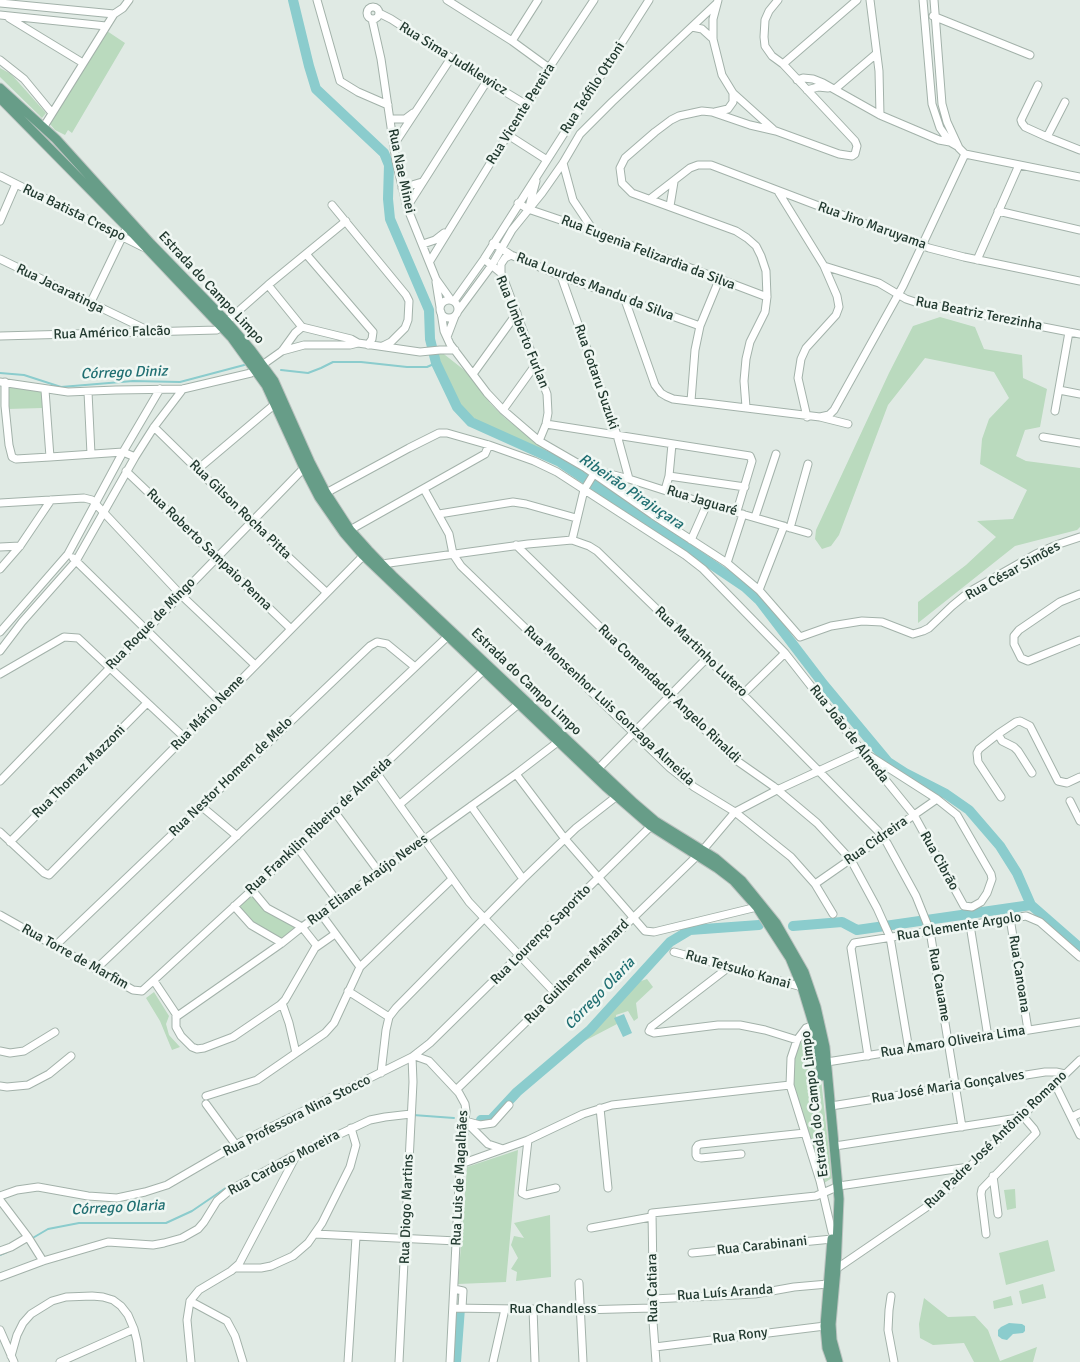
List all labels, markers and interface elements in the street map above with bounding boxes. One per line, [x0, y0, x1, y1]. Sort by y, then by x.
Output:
street label: Rua Sima Judklewicz [396, 19, 510, 99]
street label: Rua Teófilo Ottoni [557, 39, 629, 137]
street label: Rua Vicente Pereira [483, 60, 559, 168]
street label: Rua Nae Minei [384, 127, 418, 215]
street label: Rua Batista Crespo [20, 181, 128, 245]
street label: Rua Jiro Maruyama [815, 199, 929, 253]
street label: Rua Eugenia Felizardia da Silva [558, 212, 738, 294]
street label: Estrada do Campo Limpo [155, 228, 267, 348]
street label: Rua Lourdes Mandu da Silva [514, 249, 676, 325]
street label: Rua Jacaratinga [13, 261, 107, 317]
street label: Rua Umberto Furlan [492, 273, 552, 391]
street label: Rua Beatriz Terezinha [914, 293, 1044, 335]
street label: Rua Gotaru Suzuki [570, 322, 622, 432]
street label: Rua Américo Falcão [53, 323, 171, 343]
water label: Córrego Diniz [80, 362, 168, 384]
water label: Ribeirão Pirajuçara [575, 450, 687, 534]
street label: Rua Gilson Rocha Pitta [185, 457, 295, 563]
street label: Rua Jaguaré [665, 482, 739, 520]
street label: Rua Roberto Sampaio Penna [143, 486, 275, 614]
street label: Rua César Simões [963, 538, 1063, 604]
street label: Rua Roque de Mingo [103, 574, 199, 674]
street label: Rua Martinho Lutero [651, 603, 751, 701]
street label: Rua Comendador Angelo Rinaldi [594, 621, 744, 767]
street label: Rua Monsenhor Luis Gonzaga Almeida [520, 622, 698, 790]
street label: Estrada do Campo Limpo [467, 625, 585, 739]
street label: Rua Mário Neme [168, 672, 248, 754]
street label: Rua João de Almeda [806, 682, 892, 786]
street label: Rua Nestor Homem de Melo [166, 714, 296, 840]
street label: Rua Thomaz Mazzoni [29, 722, 129, 822]
street label: Rua Frankilin Ribeiro de Almeida [242, 754, 396, 898]
street label: Rua Cidreira [841, 813, 911, 869]
street label: Rua Cibrão [916, 829, 962, 893]
street label: Rua Eliane Araújo Neves [305, 831, 431, 929]
street label: Rua Lourenço Saporito [487, 881, 595, 989]
street label: Rua Clemente Argolo [896, 909, 1022, 945]
street label: Rua Guilherme Mainard [521, 916, 633, 1028]
street label: Rua Torre de Marfim [19, 921, 131, 993]
street label: Rua Canoana [1005, 934, 1033, 1014]
street label: Rua Tetsuko Kanai [684, 947, 792, 993]
street label: Rua Cauame [924, 947, 954, 1023]
water label: Córrego Olaria [561, 954, 639, 1034]
street label: Rua Amaro Oliveira Lima [879, 1022, 1027, 1062]
street label: Estrada do Campo Limpo [798, 1030, 832, 1178]
street label: Rua José Maria Gonçalves [870, 1067, 1026, 1107]
street label: Rua Padre José Antônio Romano [921, 1067, 1071, 1213]
street label: Rua Professora Nina Stocco [220, 1071, 374, 1161]
street label: Rua Luis de Magalhães [448, 1110, 472, 1246]
street label: Rua Cardoso Moreira [225, 1126, 343, 1200]
street label: Rua Diogo Martins [397, 1154, 417, 1264]
water label: Córrego Olaria [71, 1197, 165, 1219]
street label: Rua Carabinani [716, 1233, 808, 1259]
street label: Rua Catiara [644, 1253, 662, 1323]
street label: Rua Luís Aranda [676, 1281, 774, 1305]
street label: Rua Chandless [509, 1301, 597, 1317]
street label: Rua Rony [711, 1324, 769, 1348]

